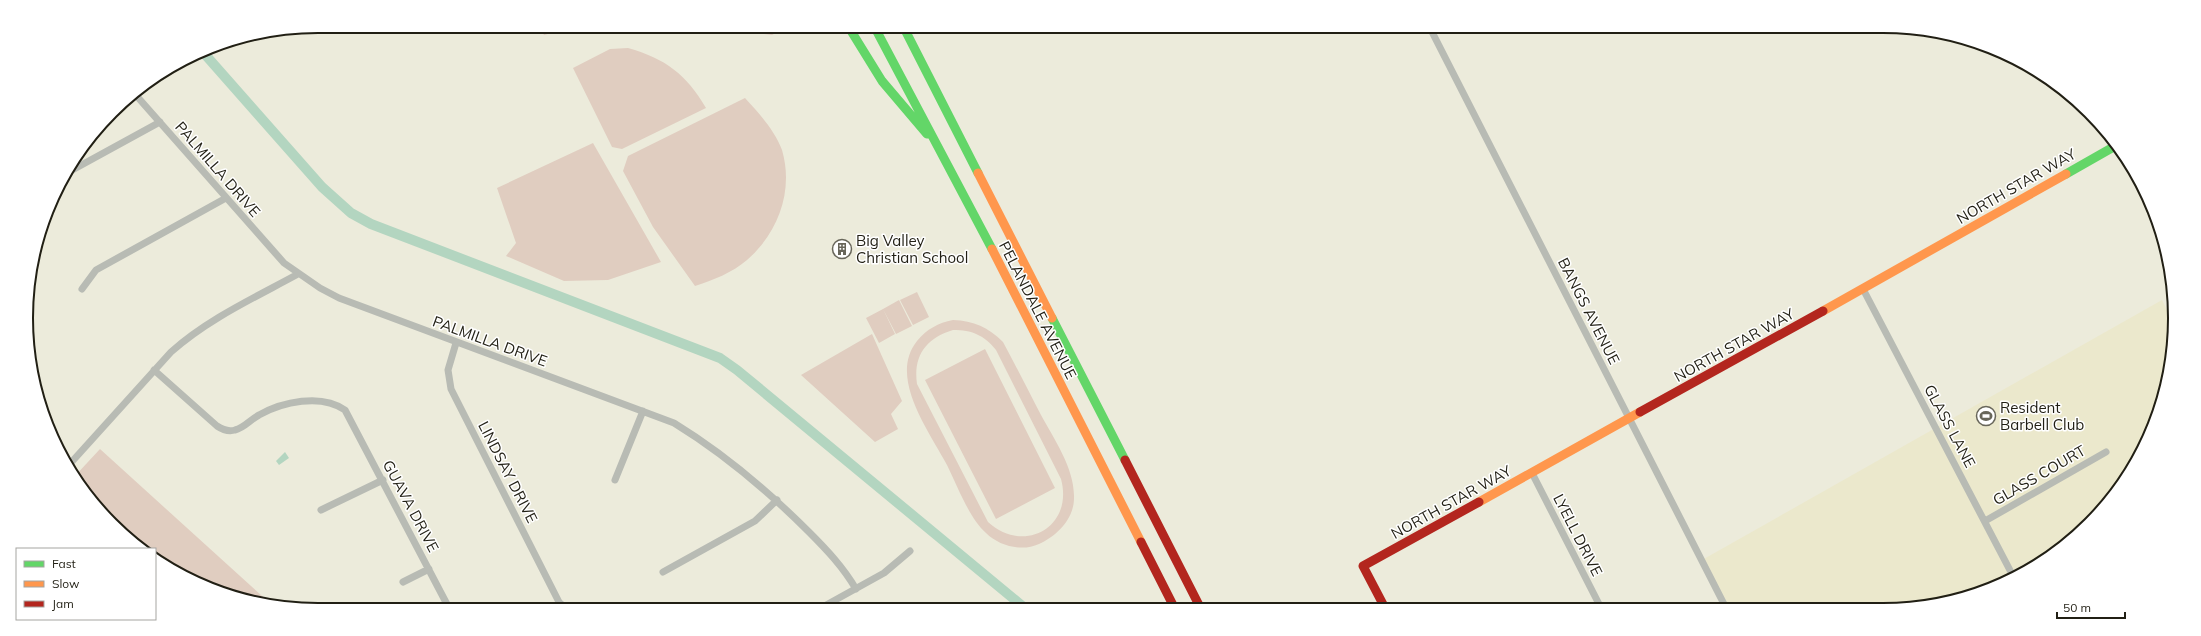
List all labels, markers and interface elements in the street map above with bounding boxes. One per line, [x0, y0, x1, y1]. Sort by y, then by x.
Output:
street label: PALMILLA DRIVE [171, 117, 265, 221]
street label: NORTH STAR WAY [1953, 144, 2080, 228]
place label: Big Valley Christian School [856, 231, 968, 267]
building icon: Big Valley Christian School [831, 238, 853, 260]
street label: PELANDALE AVENUE [995, 238, 1081, 382]
street label: BANGS AVENUE [1554, 255, 1624, 368]
street label: NORTH STAR WAY [1670, 304, 1798, 386]
street label: PALMILLA DRIVE [430, 311, 550, 371]
street label: GLASS LANE [1920, 381, 1980, 471]
place label: Resident Barbell Club [2000, 398, 2084, 434]
sports icon: Resident Barbell Club [1975, 405, 1997, 427]
street label: LINDSAY DRIVE [474, 418, 542, 526]
street label: GLASS COURT [1989, 441, 2089, 509]
street label: GUAVA DRIVE [379, 457, 443, 555]
street label: NORTH STAR WAY [1387, 461, 1515, 543]
street label: LYELL DRIVE [1549, 491, 1607, 579]
legend [16, 548, 156, 620]
text: Fast [52, 556, 76, 571]
text: Slow [52, 576, 80, 591]
scale bar [2057, 594, 2125, 620]
text: Jam [52, 596, 74, 611]
text: 50 m [2063, 600, 2091, 615]

